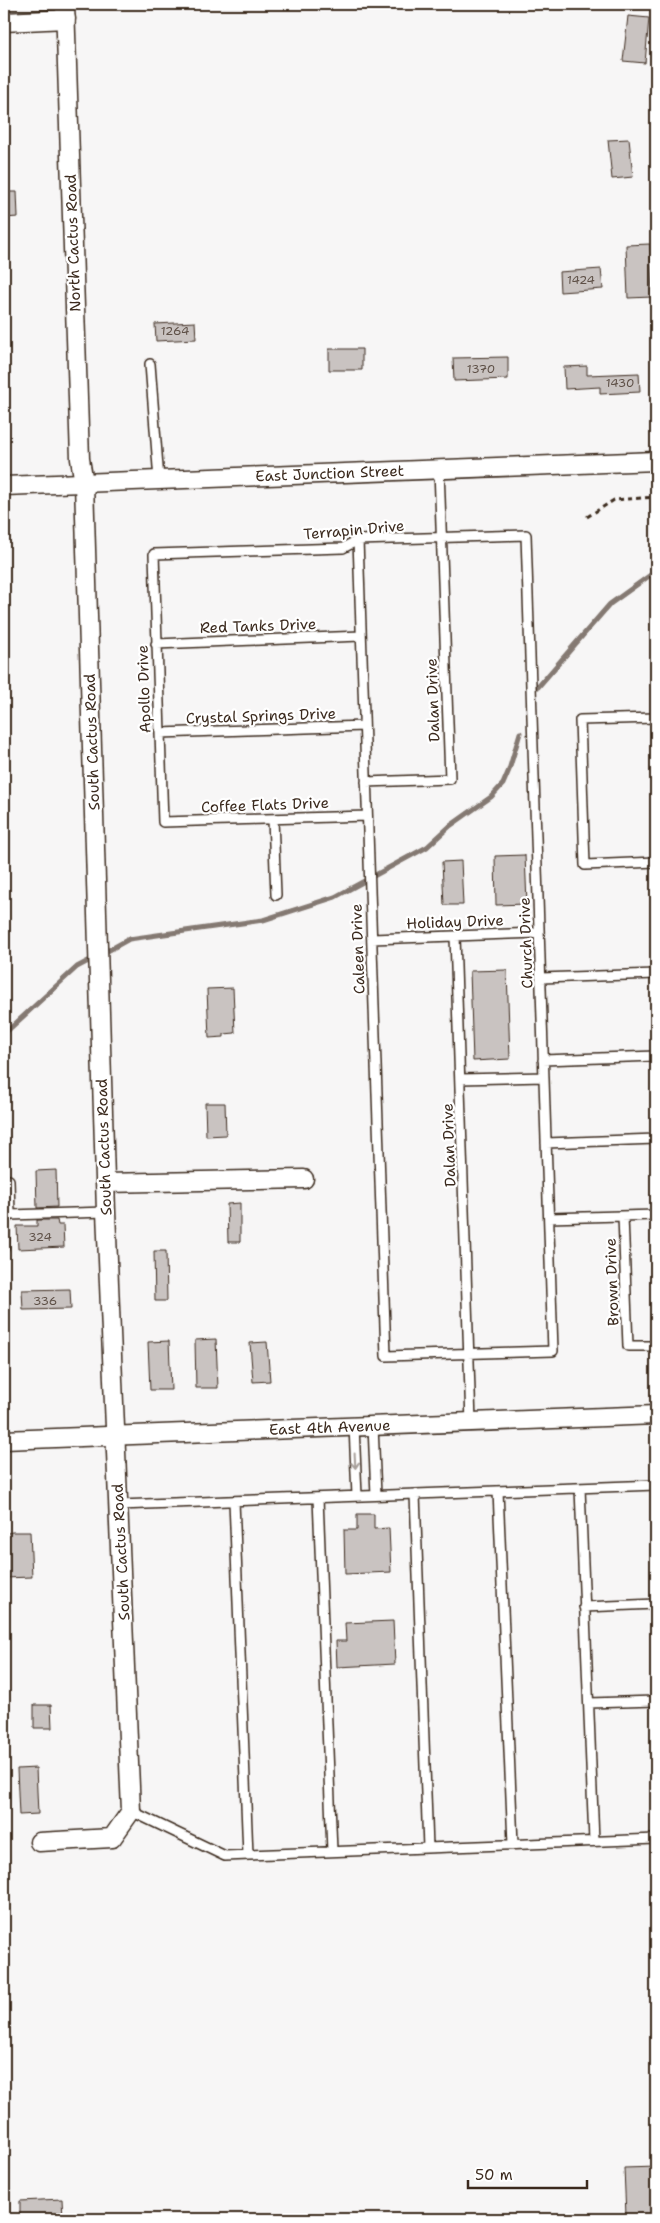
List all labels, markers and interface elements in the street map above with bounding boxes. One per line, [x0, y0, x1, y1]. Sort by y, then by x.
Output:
street label: North Cactus Road [61, 173, 85, 312]
house number: 1424 [567, 272, 595, 288]
house number: 1264 [161, 323, 189, 339]
house number: 1370 [467, 361, 495, 377]
house number: 1430 [606, 375, 634, 391]
street label: East Junction Street [255, 461, 404, 486]
street label: Terrapin Drive [303, 516, 405, 544]
street label: Red Tanks Drive [199, 614, 317, 638]
street label: Apollo Drive [132, 645, 156, 733]
street label: Dalan Drive [422, 658, 444, 742]
street label: South Cactus Road [80, 673, 104, 811]
street label: Crystal Springs Drive [185, 703, 337, 729]
street label: Coffee Flats Drive [201, 793, 329, 817]
street label: Church Drive [514, 897, 538, 989]
street label: Caleen Drive [346, 903, 370, 995]
street label: Holiday Drive [406, 910, 504, 934]
street label: South Cactus Road [92, 1078, 116, 1216]
street label: Dalan Drive [438, 1103, 460, 1187]
house number: 324 [28, 1229, 52, 1245]
street label: Brown Drive [600, 1238, 624, 1326]
house number: 336 [33, 1293, 57, 1309]
street label: East 4th Avenue [269, 1415, 391, 1440]
one-way arrow [351, 1453, 360, 1469]
street label: South Cactus Road [107, 1483, 135, 1621]
scale bar [468, 2158, 586, 2190]
text: 50 m [475, 2165, 513, 2185]

